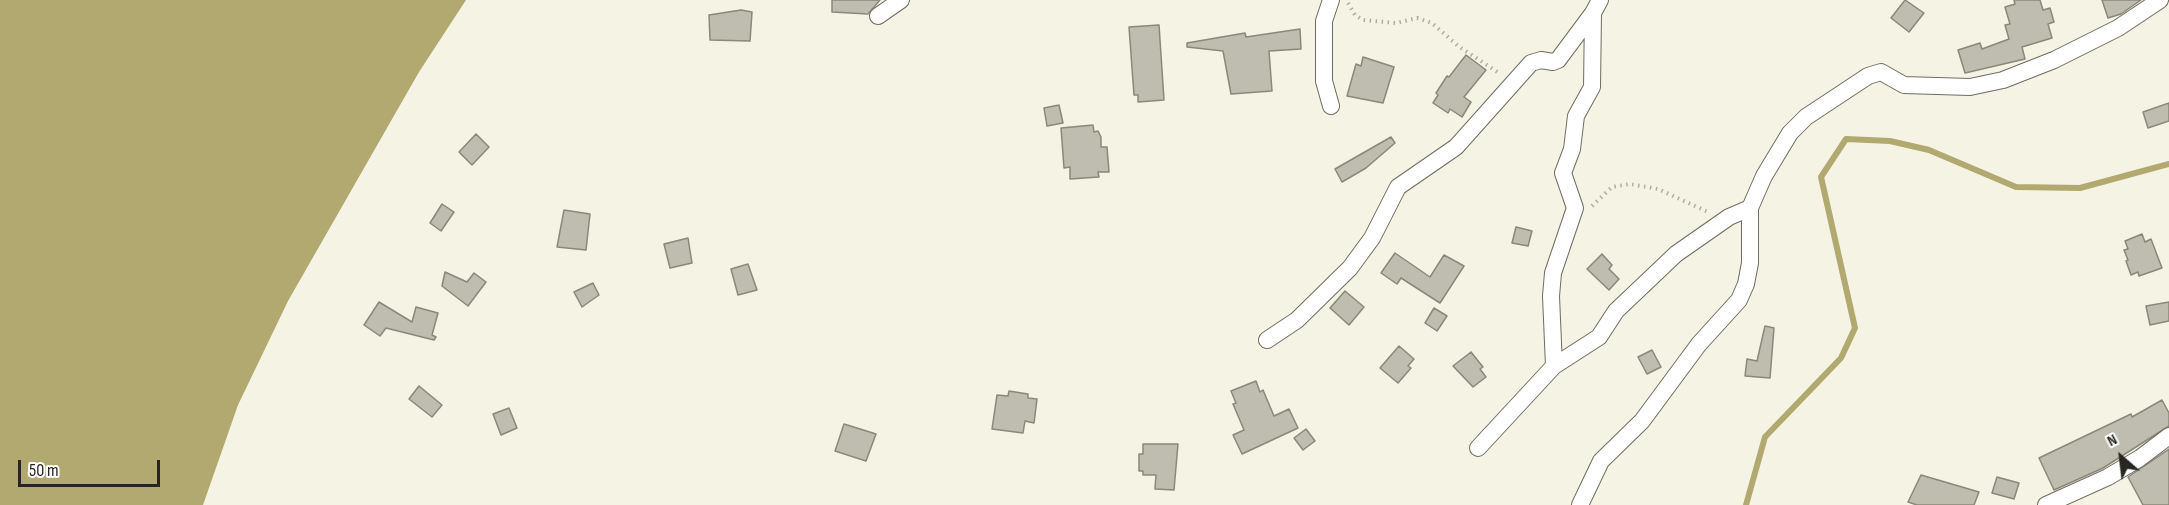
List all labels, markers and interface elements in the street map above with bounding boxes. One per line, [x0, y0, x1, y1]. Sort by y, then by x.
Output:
north arrow [2091, 427, 2151, 487]
text: N [2104, 430, 2121, 451]
scale bar [21, 448, 164, 486]
text: 50 m [29, 460, 59, 481]

